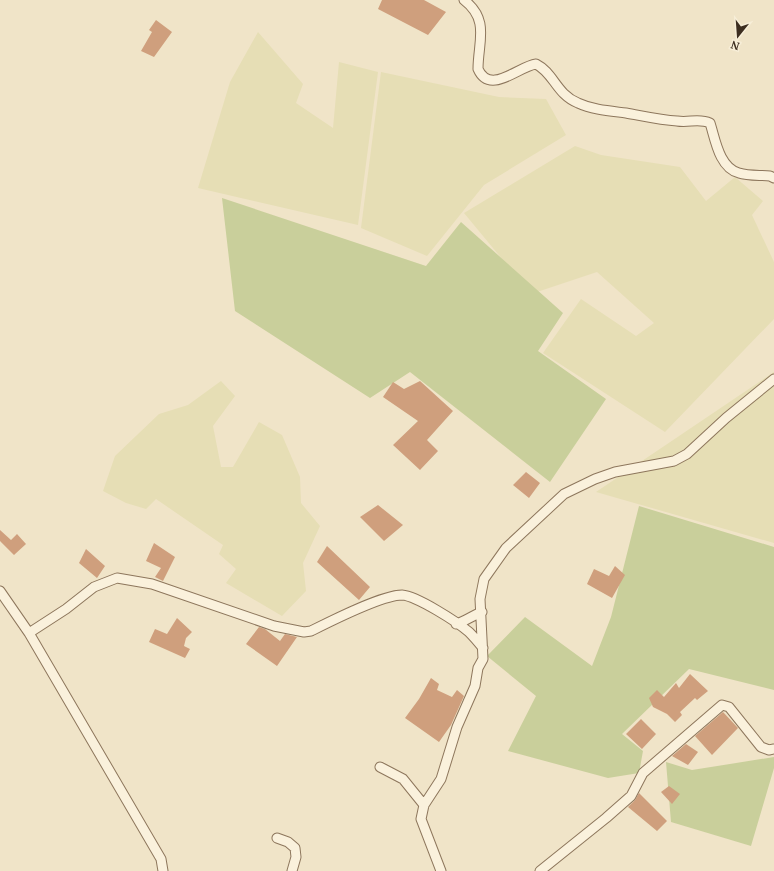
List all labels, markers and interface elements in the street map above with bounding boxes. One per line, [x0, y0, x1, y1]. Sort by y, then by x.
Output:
north arrow [718, 16, 758, 56]
text: N [728, 37, 741, 53]

